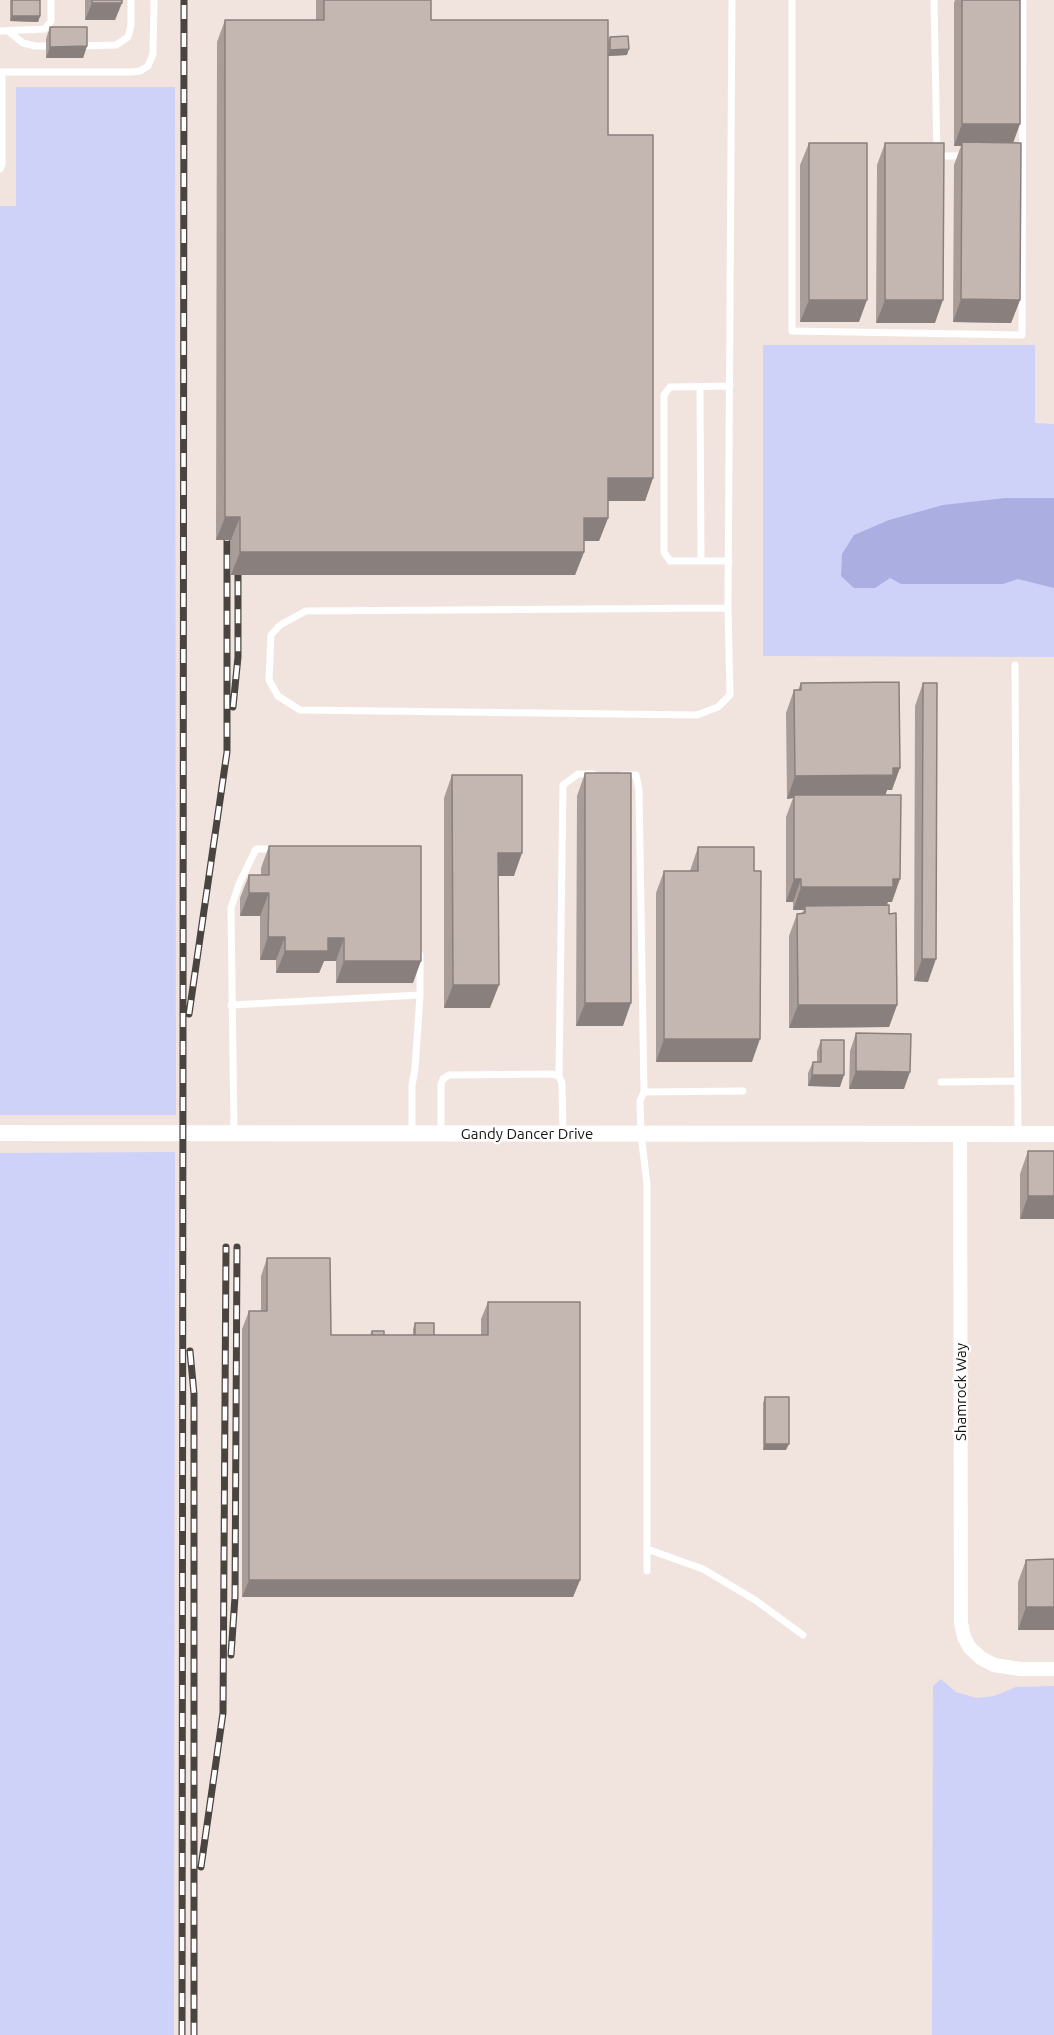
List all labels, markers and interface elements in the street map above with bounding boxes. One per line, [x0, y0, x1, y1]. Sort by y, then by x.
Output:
street label: Gandy Dancer Drive [461, 1125, 593, 1143]
street label: Shamrock Way [952, 1343, 970, 1441]

